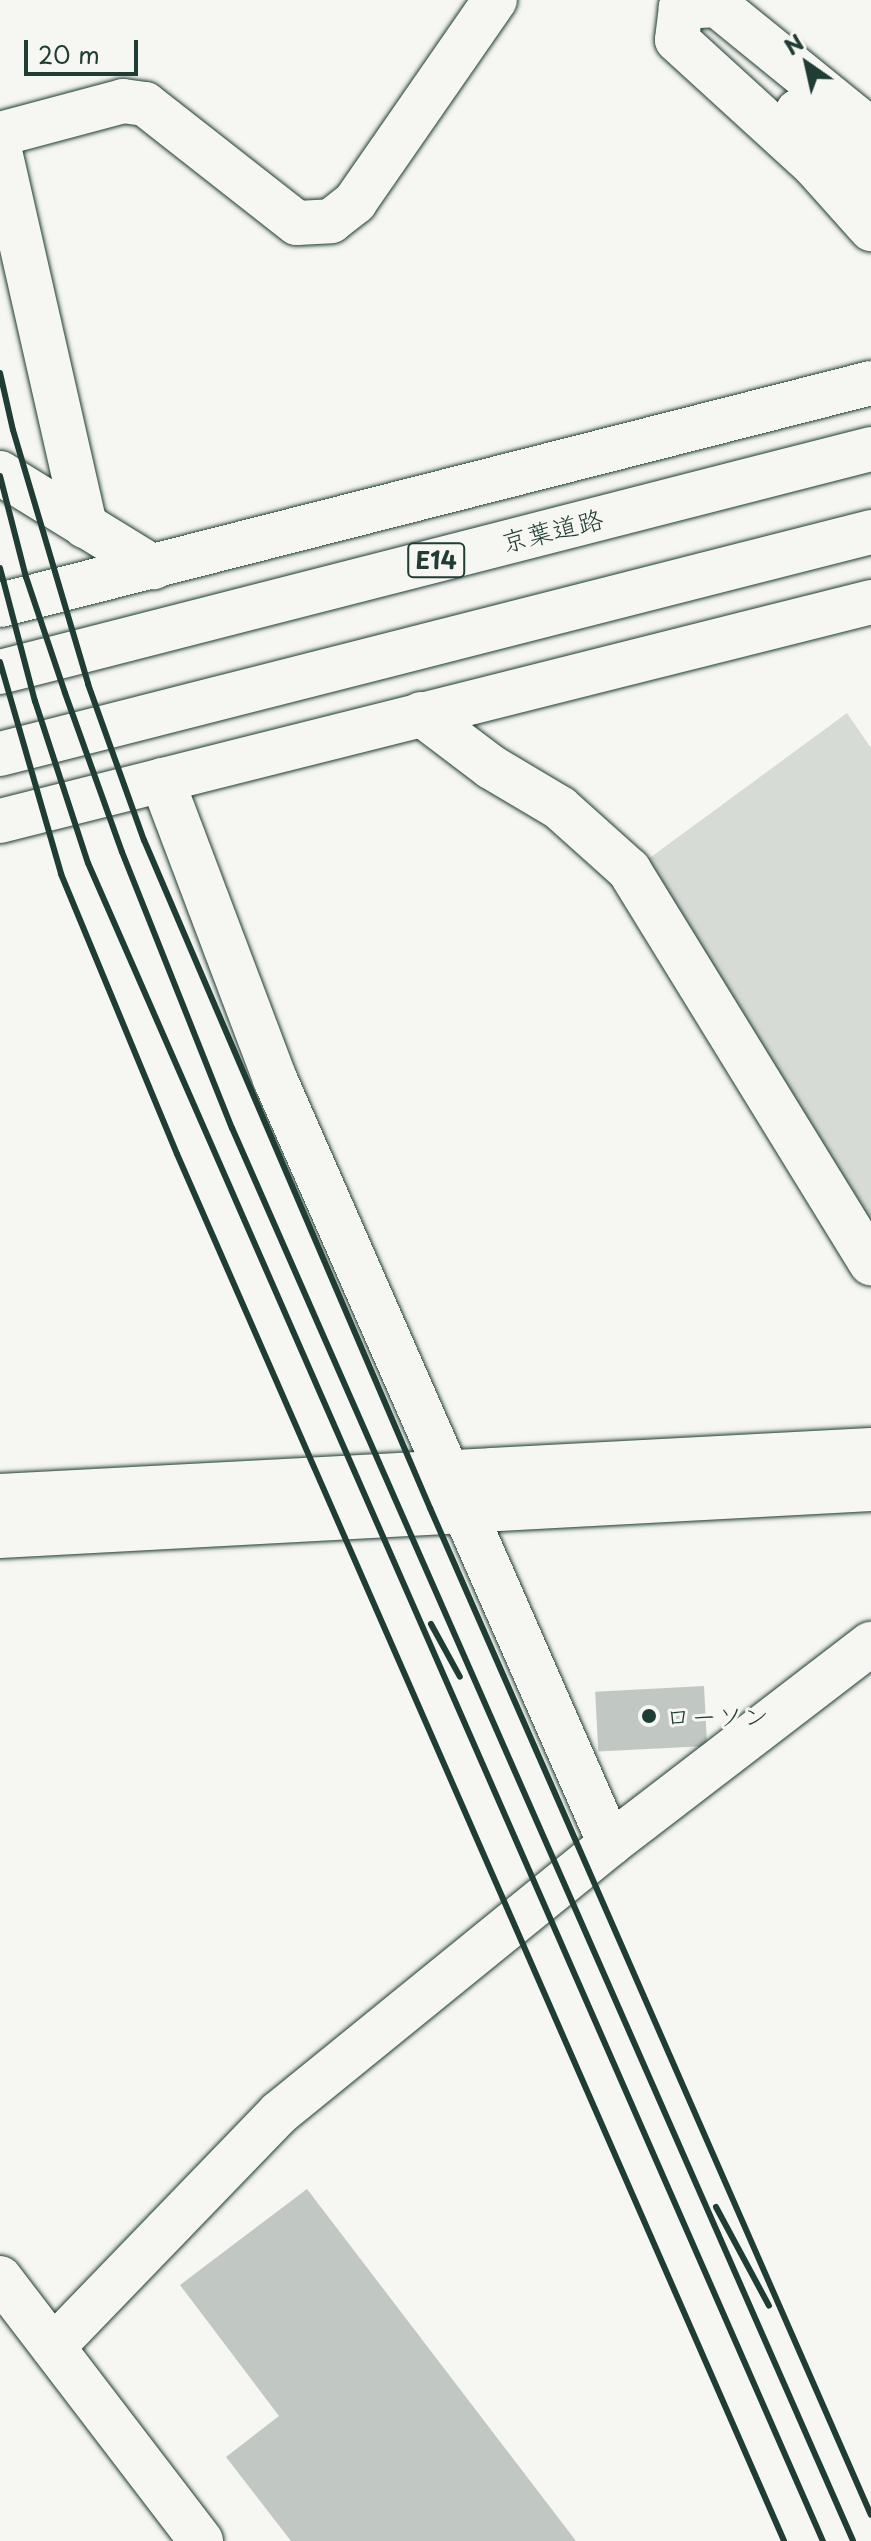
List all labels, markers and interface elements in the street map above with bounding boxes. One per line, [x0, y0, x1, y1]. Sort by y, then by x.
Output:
scale bar [28, 24, 142, 74]
north arrow [767, 24, 847, 104]
text: N [777, 25, 810, 62]
text: 20 m [38, 36, 100, 72]
street label: 京葉道路 [498, 502, 606, 558]
road number: E14 [406, 540, 466, 580]
place label: ローソン [665, 1700, 769, 1732]
marker: ローソン [640, 1707, 658, 1725]

